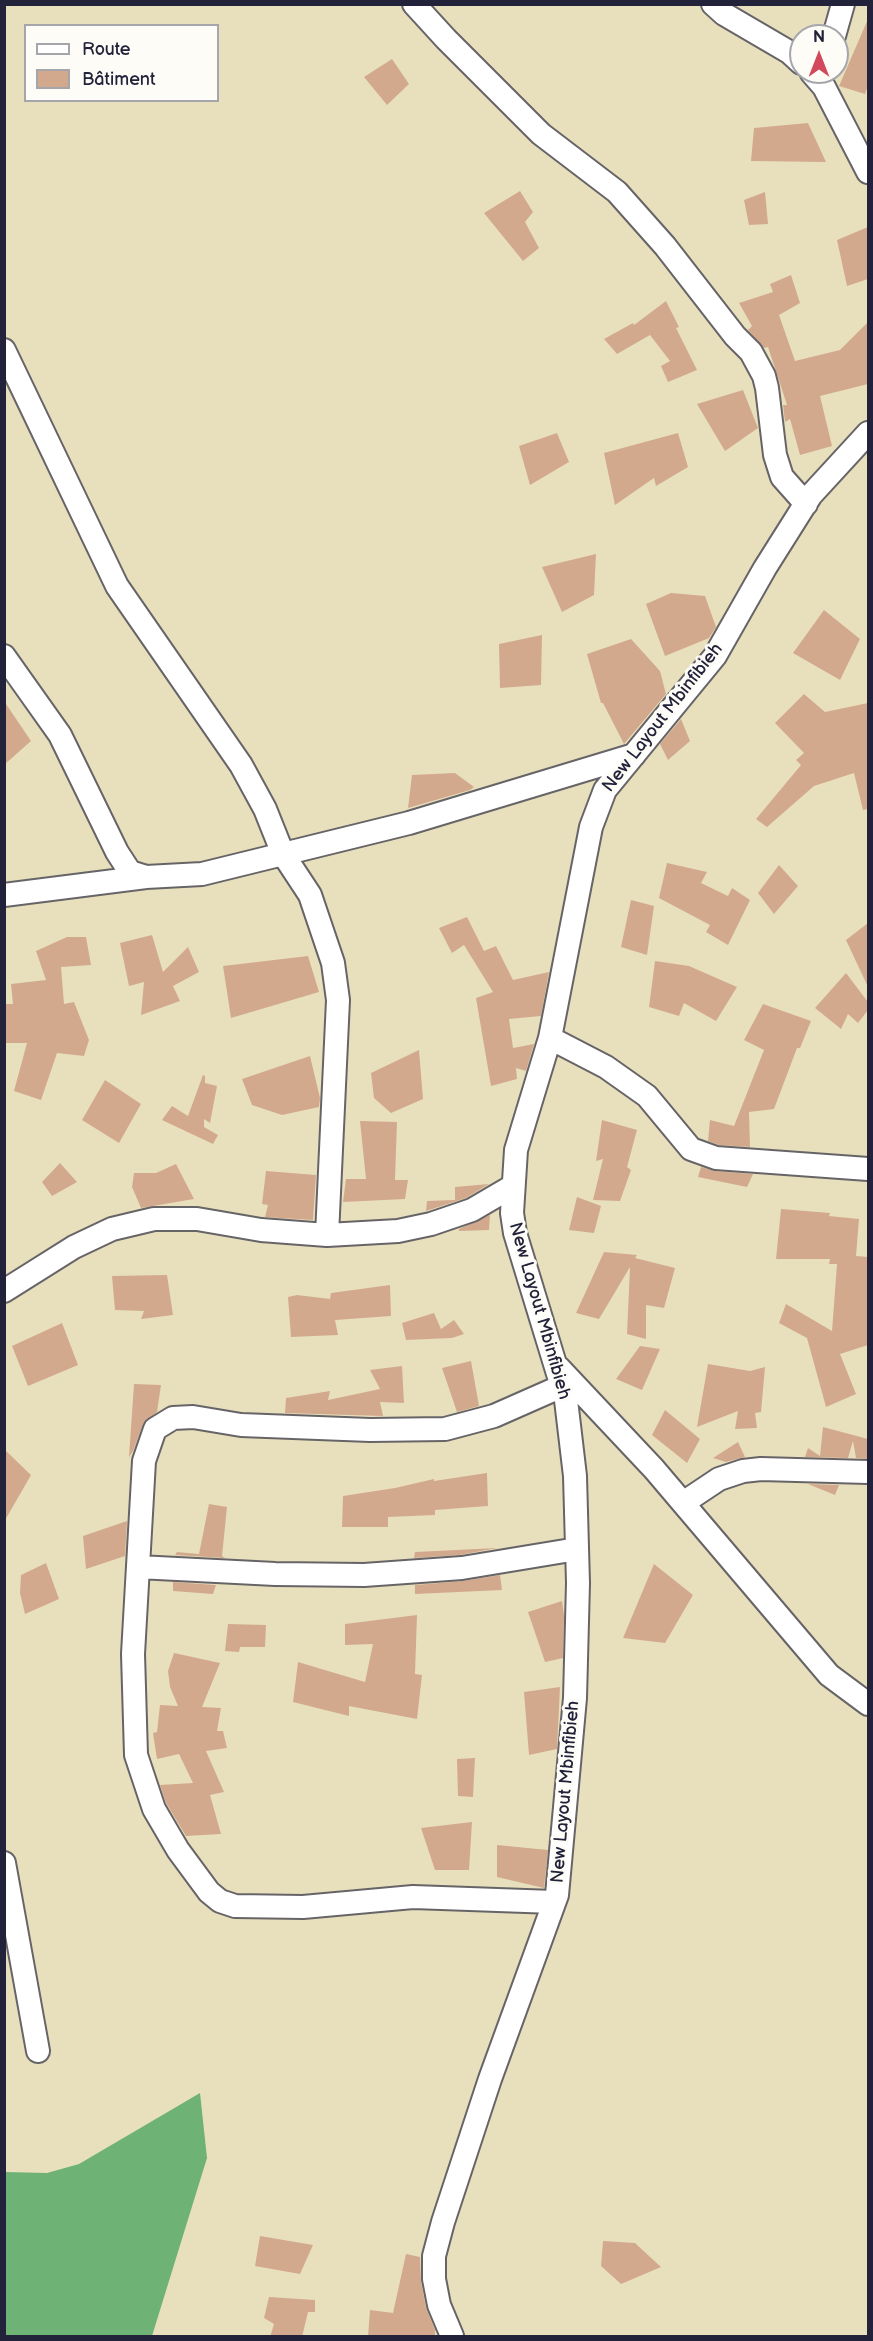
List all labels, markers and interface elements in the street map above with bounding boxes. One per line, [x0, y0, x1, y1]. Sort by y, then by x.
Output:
legend [24, 24, 219, 102]
north arrow [789, 24, 849, 84]
text: N [813, 28, 825, 47]
text: Route [82, 39, 131, 60]
text: Bâtiment [82, 69, 156, 90]
street label: New Layout Mbinfibieh [598, 639, 728, 797]
street label: New Layout Mbinfibieh [503, 1220, 575, 1402]
street label: New Layout Mbinfibieh [547, 1700, 585, 1884]

